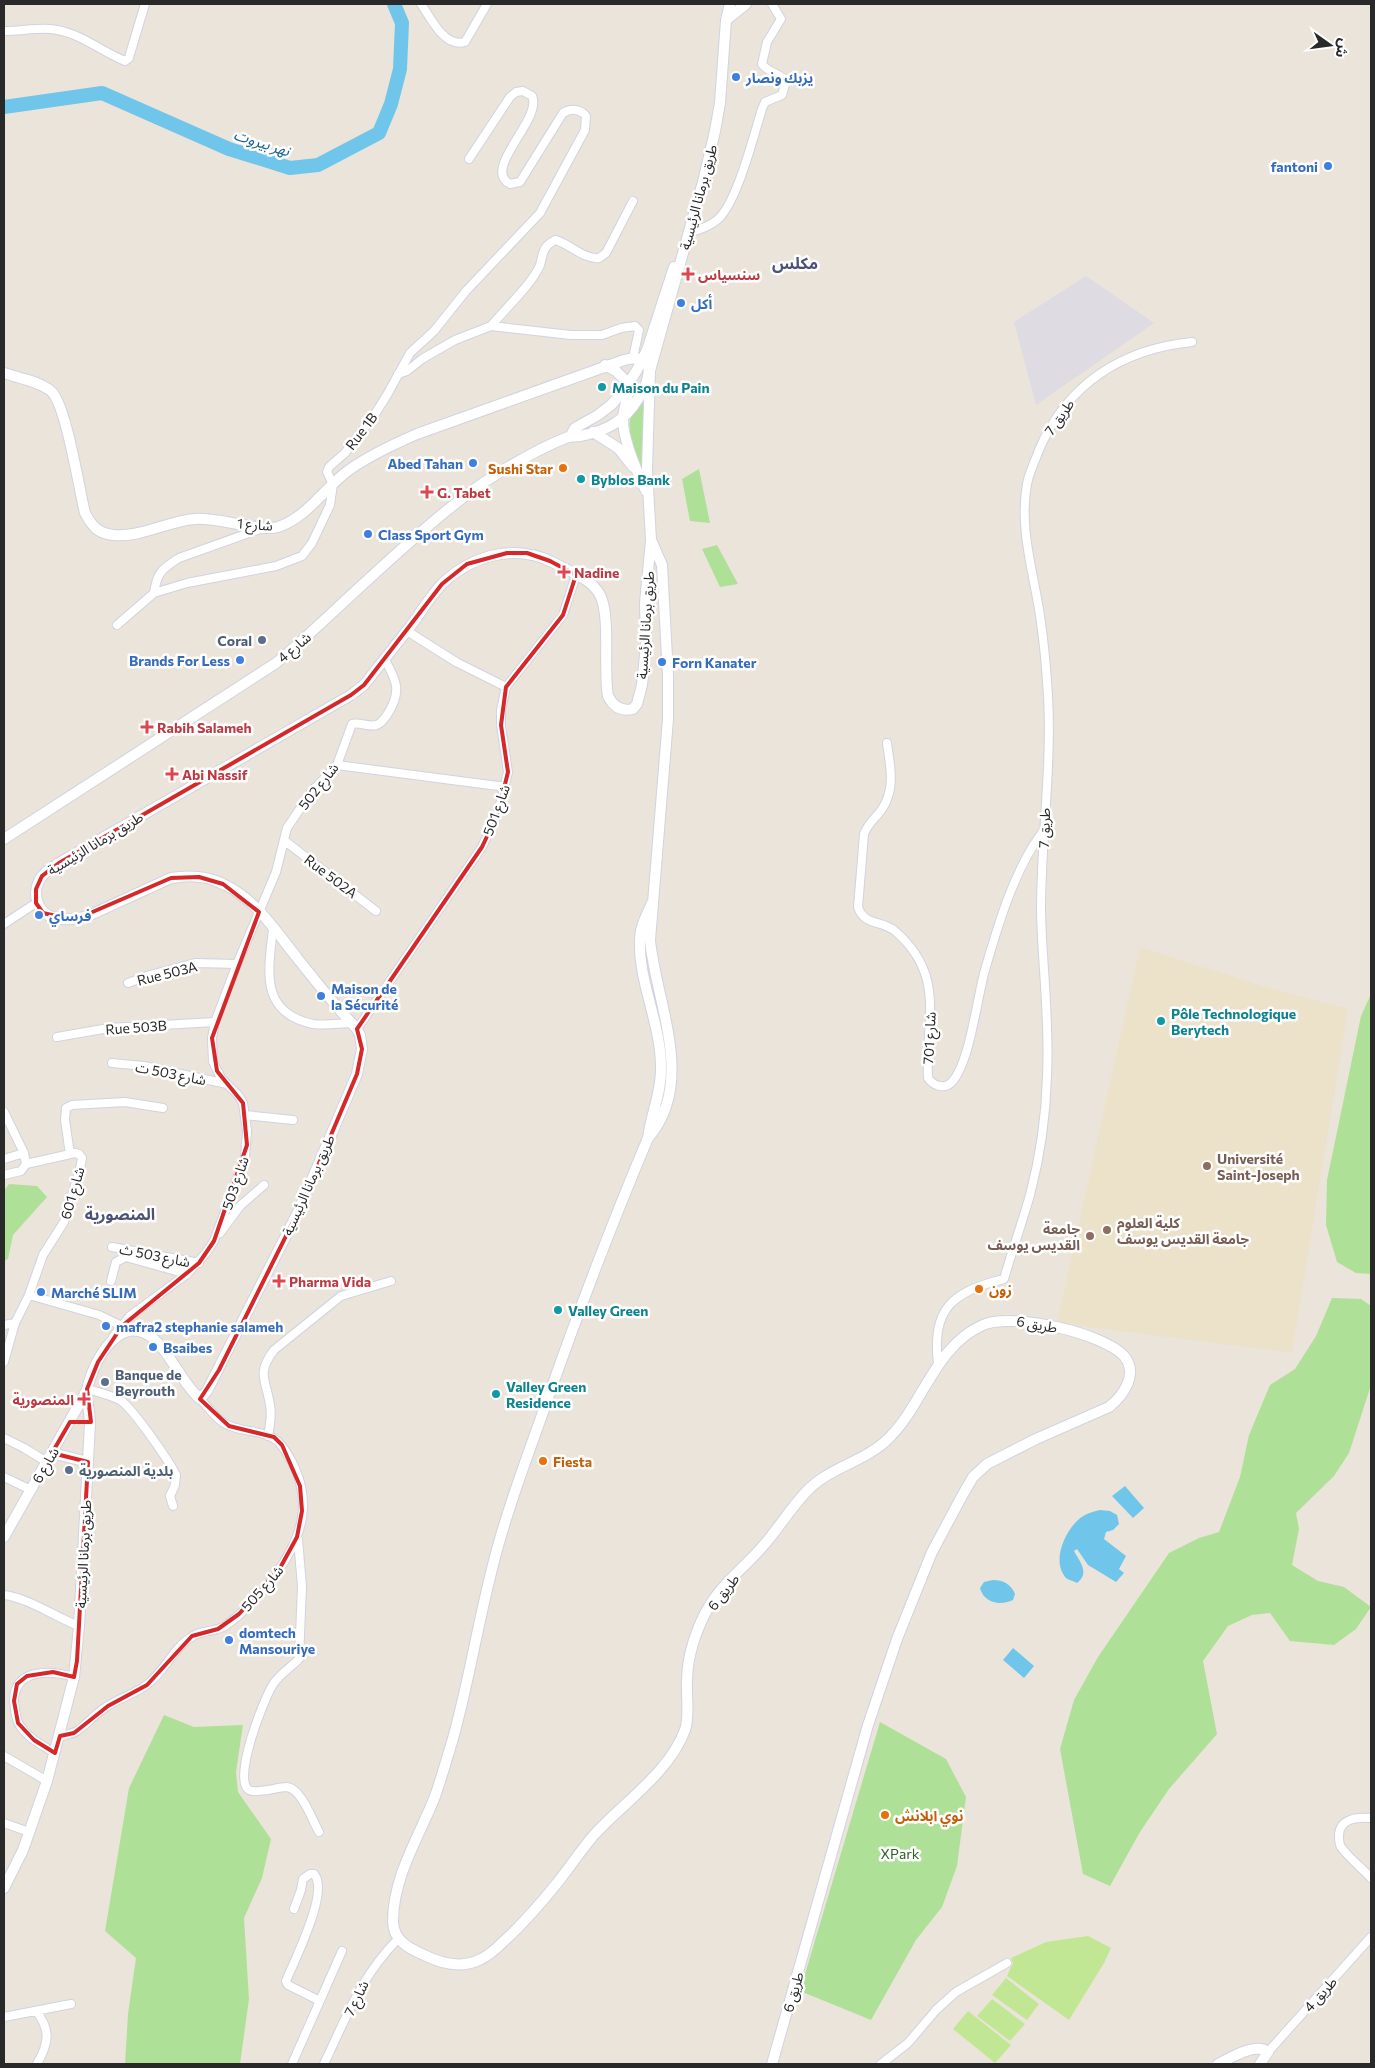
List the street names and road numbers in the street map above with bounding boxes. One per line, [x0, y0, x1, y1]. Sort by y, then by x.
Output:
street label: طريق برمانا الرئيسية [676, 142, 722, 252]
street label: طريق 7 [1041, 396, 1079, 439]
street label: Rue 1B [342, 409, 380, 453]
street label: شارع 1 [236, 514, 274, 537]
street label: طريق برمانا الرئيسية [633, 570, 659, 680]
street label: شارع 4 [274, 628, 316, 668]
street label: شارع 502 [294, 759, 344, 815]
street label: شارع 501 [479, 782, 516, 839]
street label: طريق برمانا الرئيسية [44, 808, 147, 880]
street label: طريق 7 [1035, 808, 1055, 848]
street label: Rue 502A [301, 851, 361, 902]
street label: Rue 503A [135, 957, 199, 989]
street label: شارع 701 [919, 1011, 942, 1065]
street label: Rue 503B [105, 1016, 167, 1038]
street label: شارع 503 ت [134, 1058, 208, 1091]
street label: طريق برمانا الرئيسية [278, 1132, 340, 1239]
street label: شارع 503 [218, 1154, 255, 1213]
street label: شارع 601 [56, 1165, 90, 1222]
street label: شارع 503 ث [118, 1240, 192, 1273]
street label: طريق 6 [1015, 1312, 1059, 1338]
street label: شارع 6 [28, 1444, 65, 1487]
street label: طريق برمانا الرئيسية [72, 1499, 96, 1609]
street label: شارع 505 [237, 1562, 289, 1616]
street label: طريق 6 [704, 1571, 744, 1615]
street label: طريق 6 [779, 1970, 809, 2015]
street label: طريق 4 [1300, 1973, 1342, 2016]
street label: شارع 7 [340, 1977, 375, 2020]

